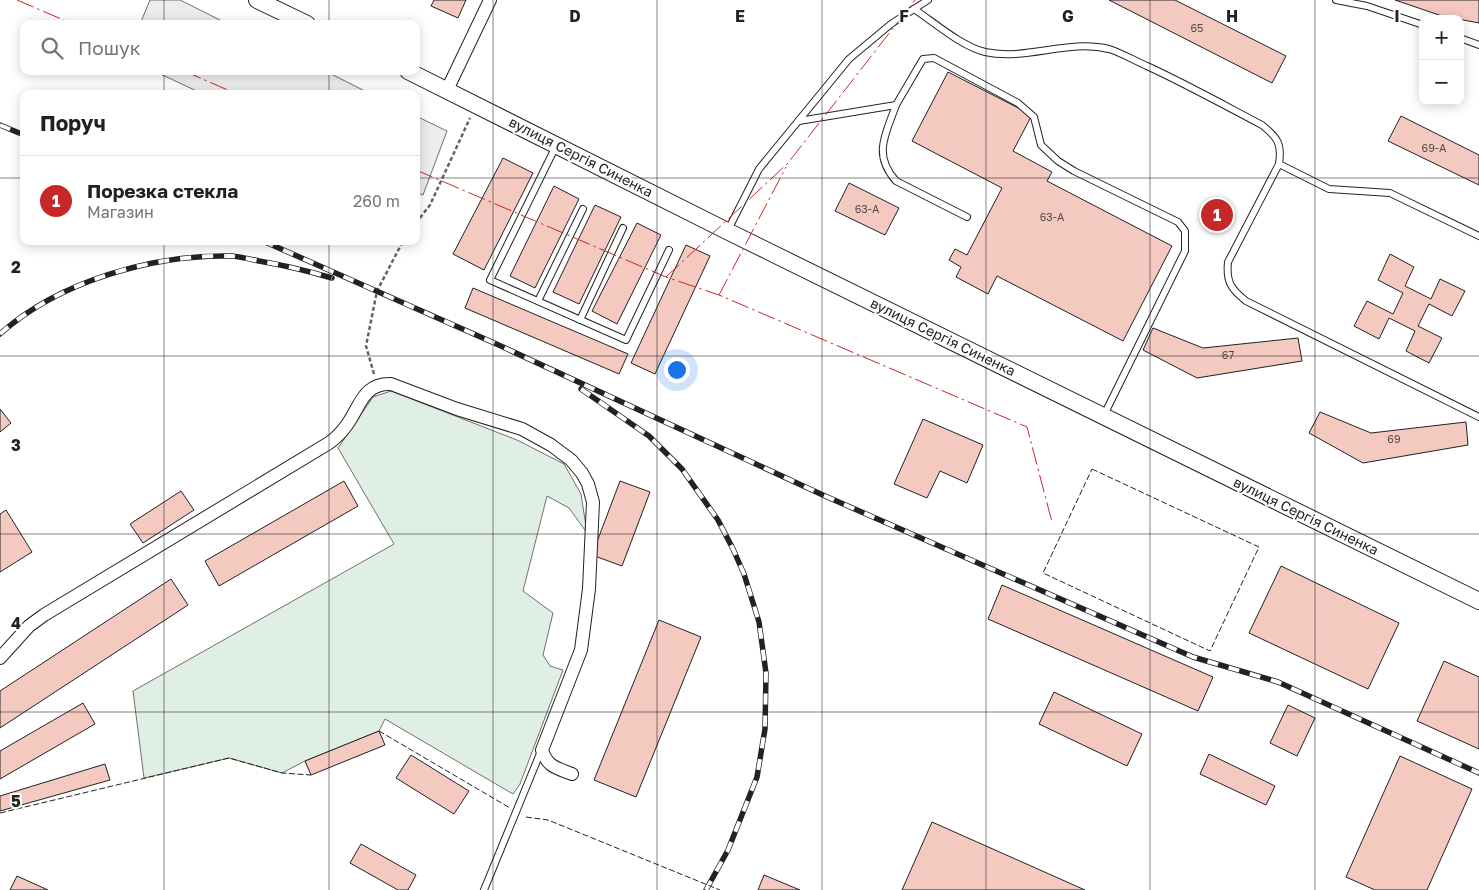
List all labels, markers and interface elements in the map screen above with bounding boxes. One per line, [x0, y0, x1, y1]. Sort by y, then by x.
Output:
text: D [569, 6, 581, 26]
text: E [735, 6, 745, 26]
text: F [899, 6, 909, 26]
text: G [1062, 6, 1074, 26]
text: H [1226, 6, 1238, 26]
text: I [1394, 6, 1400, 26]
map controls [1419, 15, 1464, 105]
button: + [1419, 15, 1464, 60]
search box [20, 20, 420, 75]
house number: 65 [1190, 21, 1204, 34]
icon: search [38, 34, 66, 62]
text: Пошук [78, 36, 141, 59]
button: − [1419, 60, 1464, 105]
text: Поруч [40, 110, 106, 136]
street label: вулиця Сергія Синенка [506, 113, 656, 200]
house number: 69-А [1422, 141, 1447, 154]
text: Порезка стекла [87, 179, 238, 202]
text: 1 [52, 191, 60, 211]
text: 260 m [353, 191, 400, 211]
pin: 1 [1201, 196, 1233, 234]
text: Магазин [87, 202, 154, 222]
house number: 63-А [855, 202, 880, 215]
house number: 63-А [1040, 210, 1065, 223]
text: 2 [11, 257, 21, 277]
street label: вулиця Сергія Синенка [868, 294, 1019, 379]
house number: 67 [1222, 348, 1234, 361]
your location [664, 357, 690, 383]
house number: 69 [1387, 432, 1401, 445]
text: 3 [11, 435, 21, 455]
street label: вулиця Сергія Синенка [1231, 473, 1382, 558]
text: 4 [11, 613, 21, 633]
text: 5 [11, 791, 21, 811]

